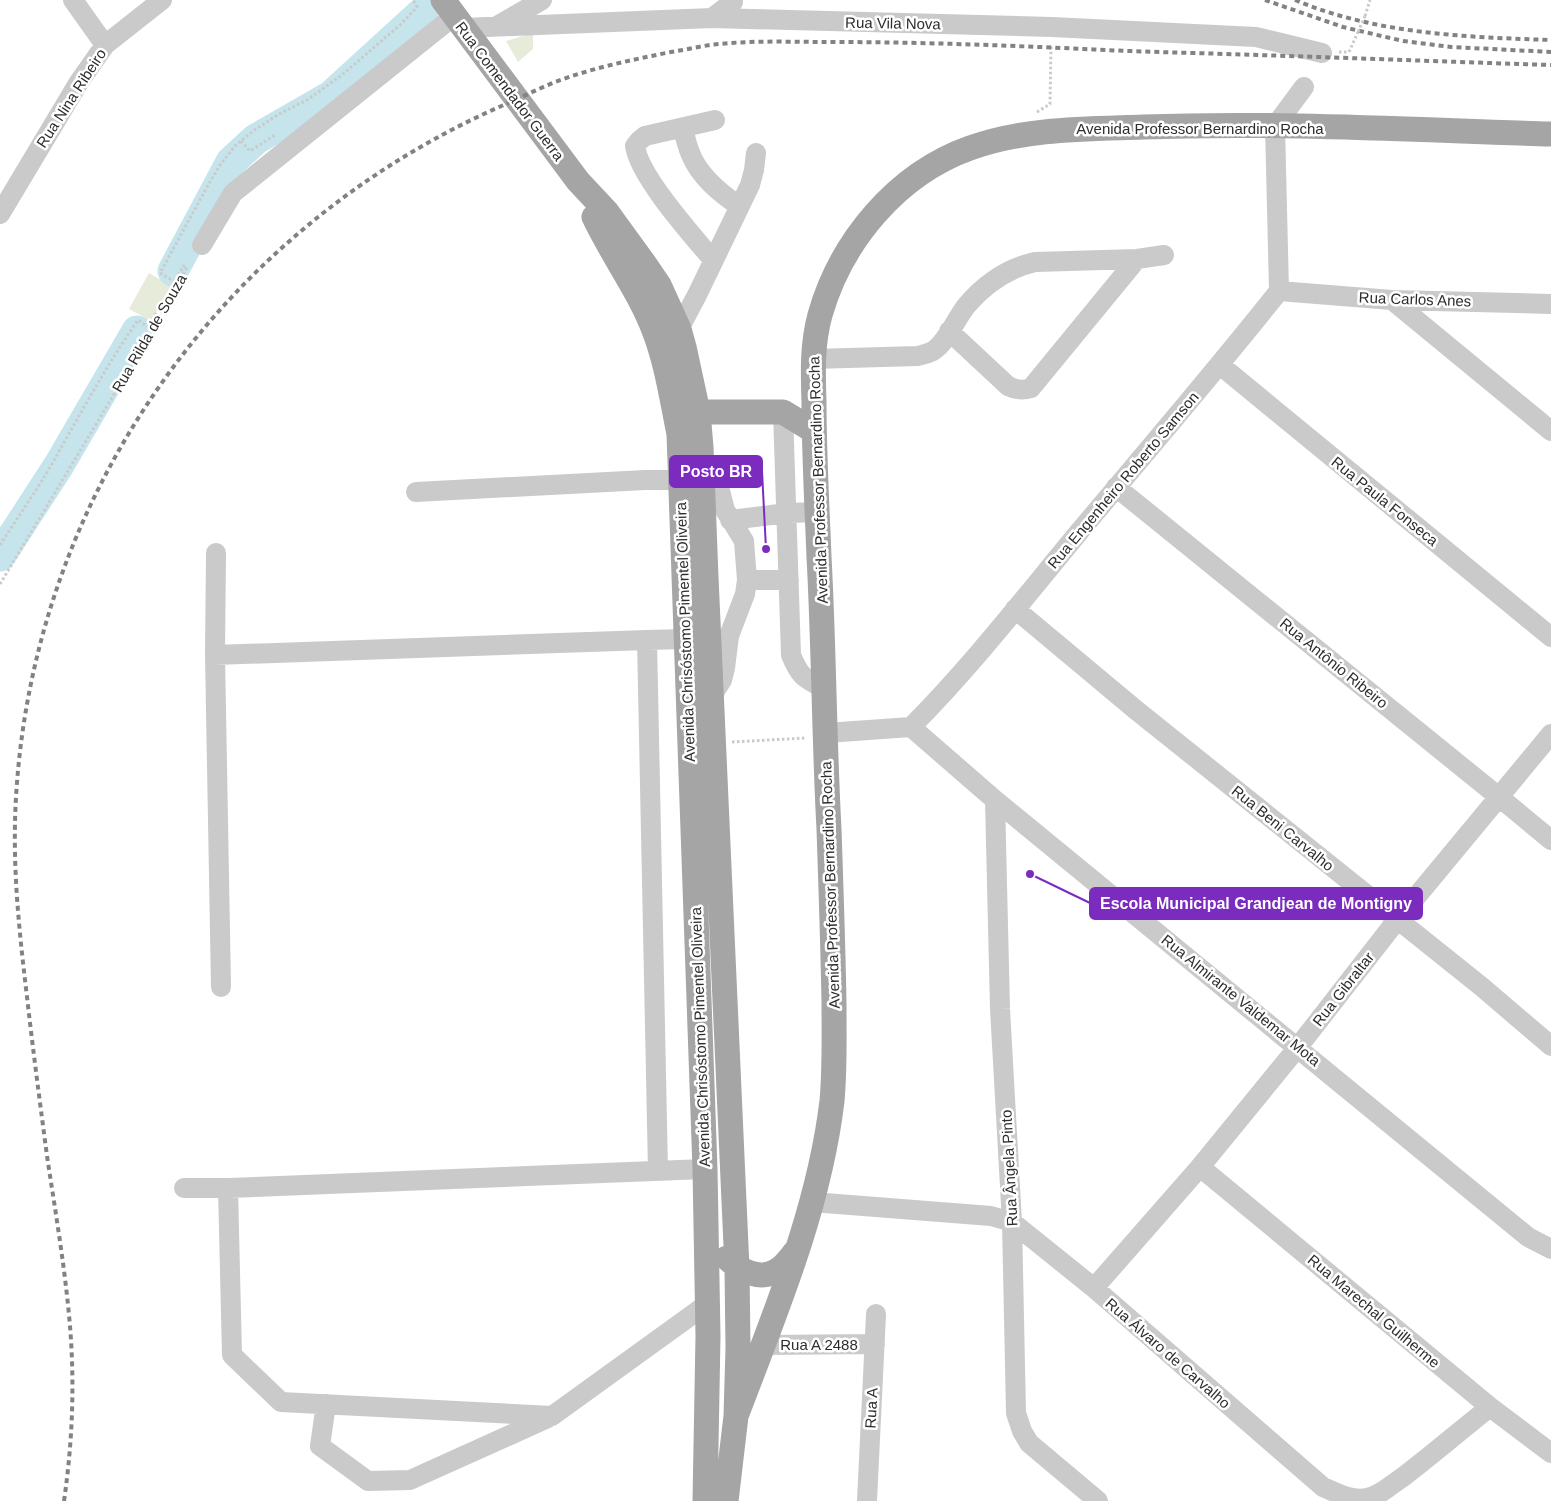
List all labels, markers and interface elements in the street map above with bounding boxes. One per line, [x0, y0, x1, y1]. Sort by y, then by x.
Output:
street label: Rua Vila Nova [845, 14, 942, 32]
street label: Rua Comendador Guerra [452, 18, 568, 164]
street label: Rua Nina Ribeiro [33, 45, 109, 151]
street label: Avenida Professor Bernardino Rocha [1076, 120, 1324, 137]
street label: Rua Rilda de Souza [108, 270, 190, 395]
street label: Rua Carlos Anes [1358, 289, 1472, 309]
street label: Avenida Professor Bernardino Rocha [805, 355, 831, 604]
street label: Rua Engenheiro Roberto Samson [1044, 388, 1202, 572]
street label: Rua Paula Fonseca [1328, 453, 1442, 549]
callout: Posto BR [670, 456, 762, 487]
text: Posto BR [680, 463, 752, 480]
street label: Avenida Chrisóstomo Pimentel Oliveira [672, 501, 698, 762]
street label: Rua Antônio Ribeiro [1277, 614, 1391, 712]
street label: Avenida Professor Bernardino Rocha [817, 760, 843, 1009]
street label: Rua Beni Carvalho [1229, 782, 1337, 874]
callout: Escola Municipal Grandjean de Montigny [1090, 888, 1422, 919]
text: Escola Municipal Grandjean de Montigny [1100, 895, 1412, 912]
street label: Avenida Chrisóstomo Pimentel Oliveira [687, 906, 713, 1167]
street label: Rua Almirante Valdemar Mota [1158, 931, 1324, 1070]
street label: Rua Gibraltar [1309, 949, 1377, 1029]
street label: Rua Ângela Pinto [997, 1109, 1021, 1227]
street label: Rua Marechal Guilherme [1305, 1251, 1443, 1371]
street label: Rua Álvaro de Carvalho [1102, 1294, 1234, 1412]
street label: Rua A 2488 [780, 1336, 858, 1353]
street label: Rua A [861, 1387, 881, 1429]

